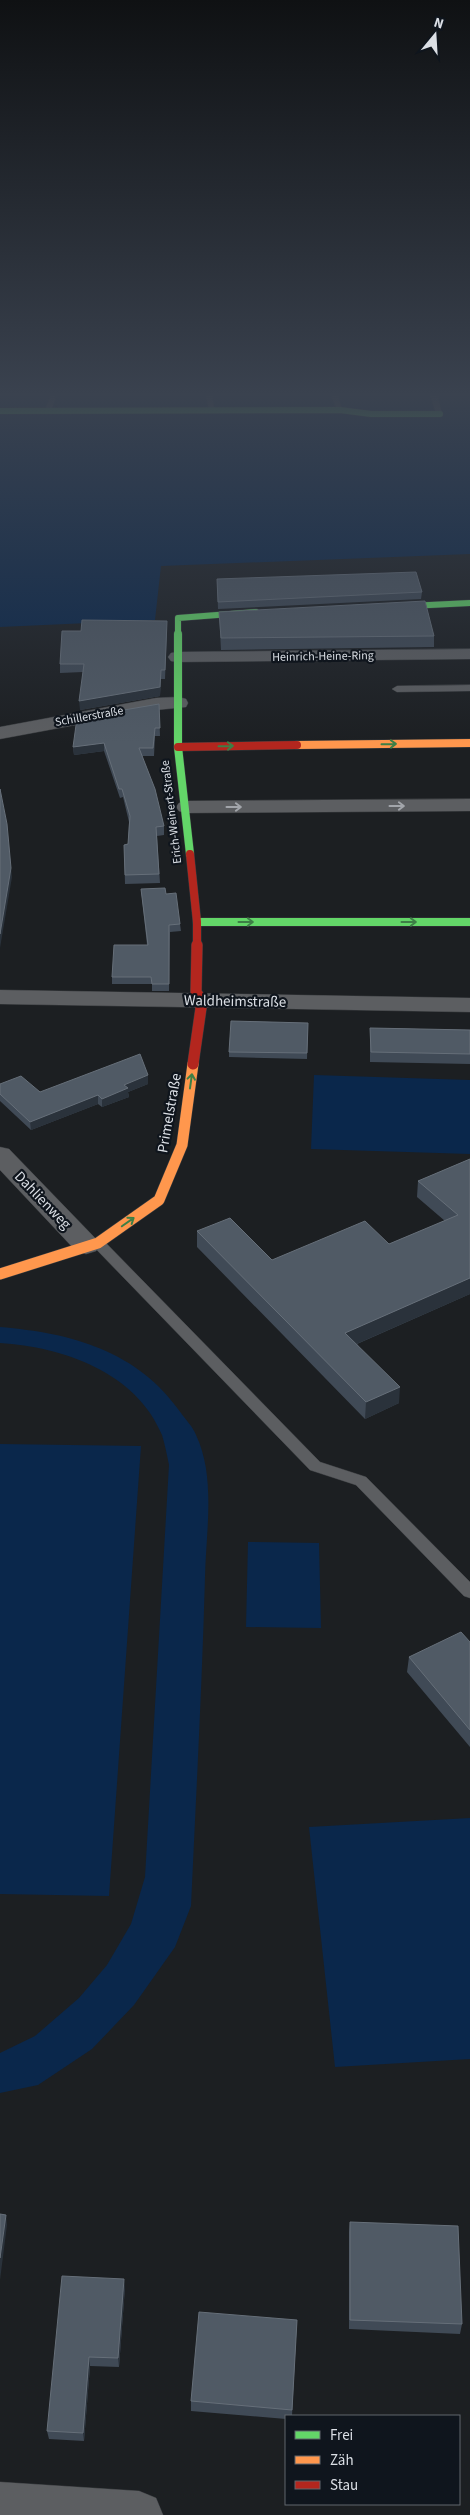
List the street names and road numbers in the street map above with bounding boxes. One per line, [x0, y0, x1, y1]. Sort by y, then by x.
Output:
street label: Heinrich-Heine-Ring [272, 647, 374, 666]
street label: Schillerstraße [54, 702, 125, 731]
street label: Erich-Weinert-Straße [157, 759, 186, 865]
street label: Waldheimstraße [184, 990, 286, 1013]
street label: Primelstraße [152, 1072, 187, 1155]
street label: Dahlienweg [9, 1167, 76, 1234]

